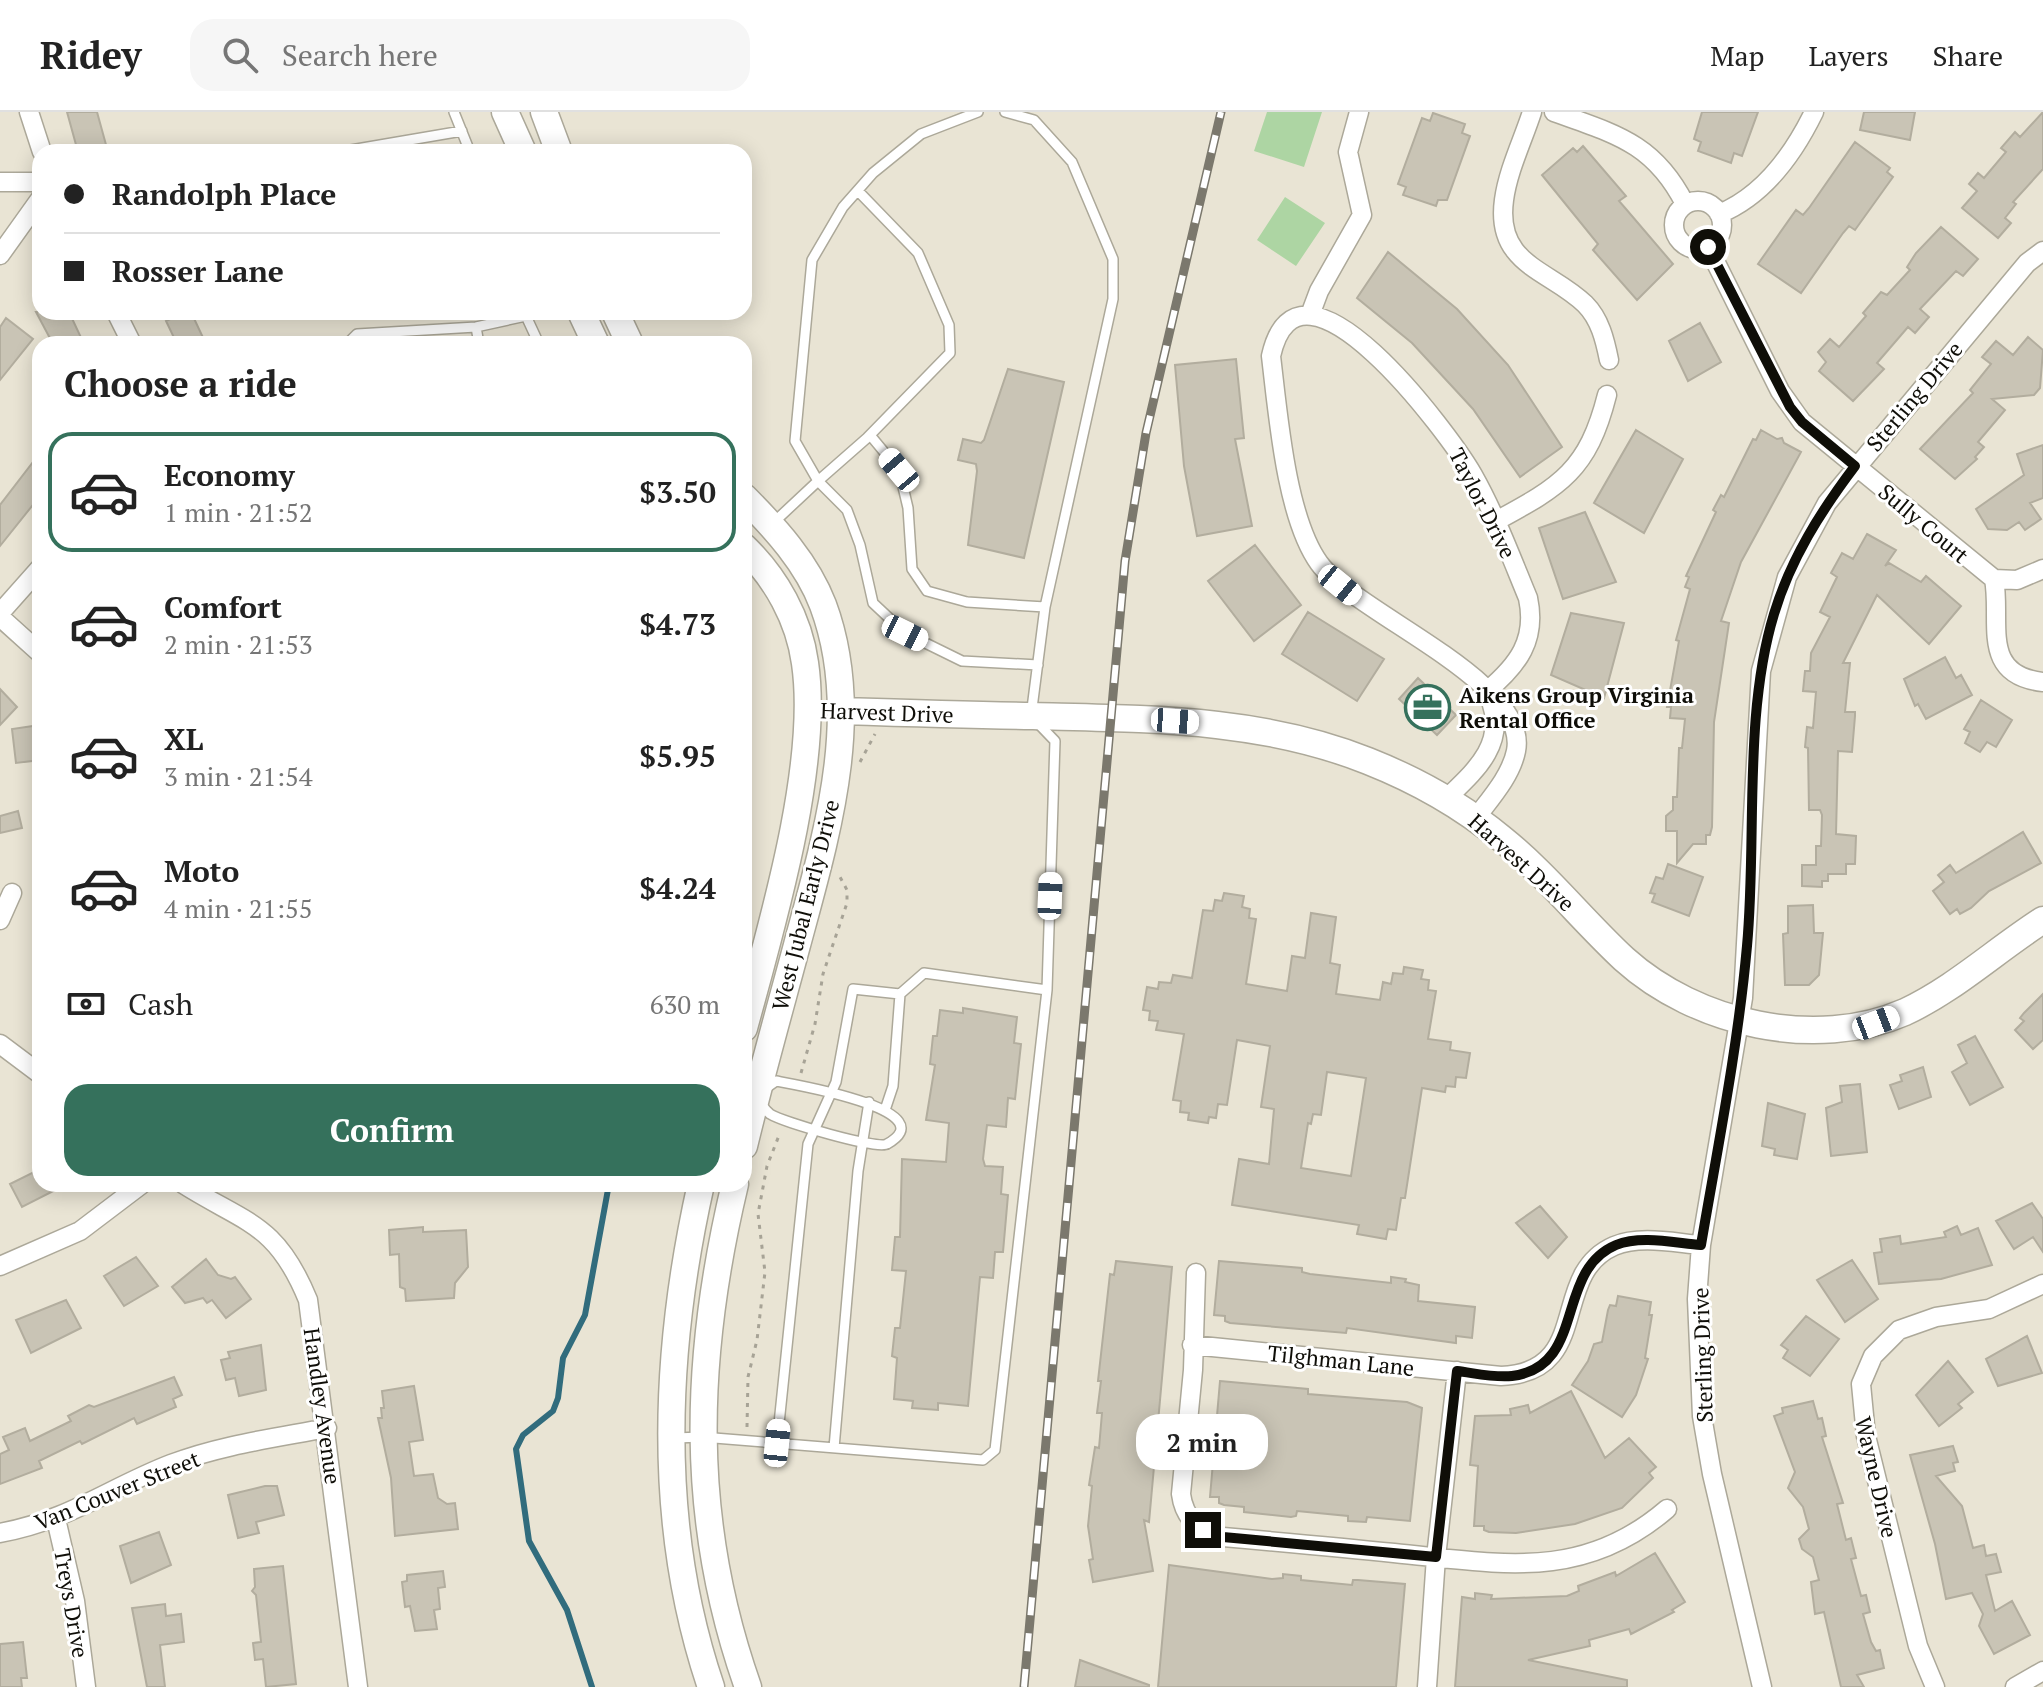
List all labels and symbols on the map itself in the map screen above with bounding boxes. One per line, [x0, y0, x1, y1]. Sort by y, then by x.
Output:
route start [1690, 229, 1726, 265]
street label: Sterling Drive [1859, 335, 1969, 457]
street label: Taylor Drive [1443, 443, 1523, 563]
car [874, 444, 924, 496]
street label: Sully Court [1873, 477, 1975, 569]
car [1314, 561, 1366, 609]
car [878, 612, 932, 654]
place label: Aikens Group Virginia Rental Office [1459, 680, 1694, 734]
office icon: Aikens Group Virginia Rental Office [1404, 683, 1452, 731]
street label: Harvest Drive [820, 695, 954, 729]
car [1150, 707, 1200, 735]
street label: West Jubal Early Drive [765, 797, 845, 1013]
street label: Harvest Drive [1463, 807, 1581, 917]
car [1037, 872, 1063, 920]
car [1849, 1003, 1903, 1043]
street label: Sterling Drive [1685, 1287, 1719, 1423]
street label: Handley Avenue [298, 1326, 348, 1486]
street label: Tilghman Lane [1266, 1338, 1416, 1382]
callout: 2 min [1137, 1414, 1269, 1470]
street label: Wayne Drive [1849, 1414, 1905, 1540]
car [763, 1418, 791, 1468]
street label: Van Couver Street [30, 1444, 204, 1536]
route end [1185, 1512, 1221, 1548]
street label: Treys Drive [48, 1546, 96, 1660]

